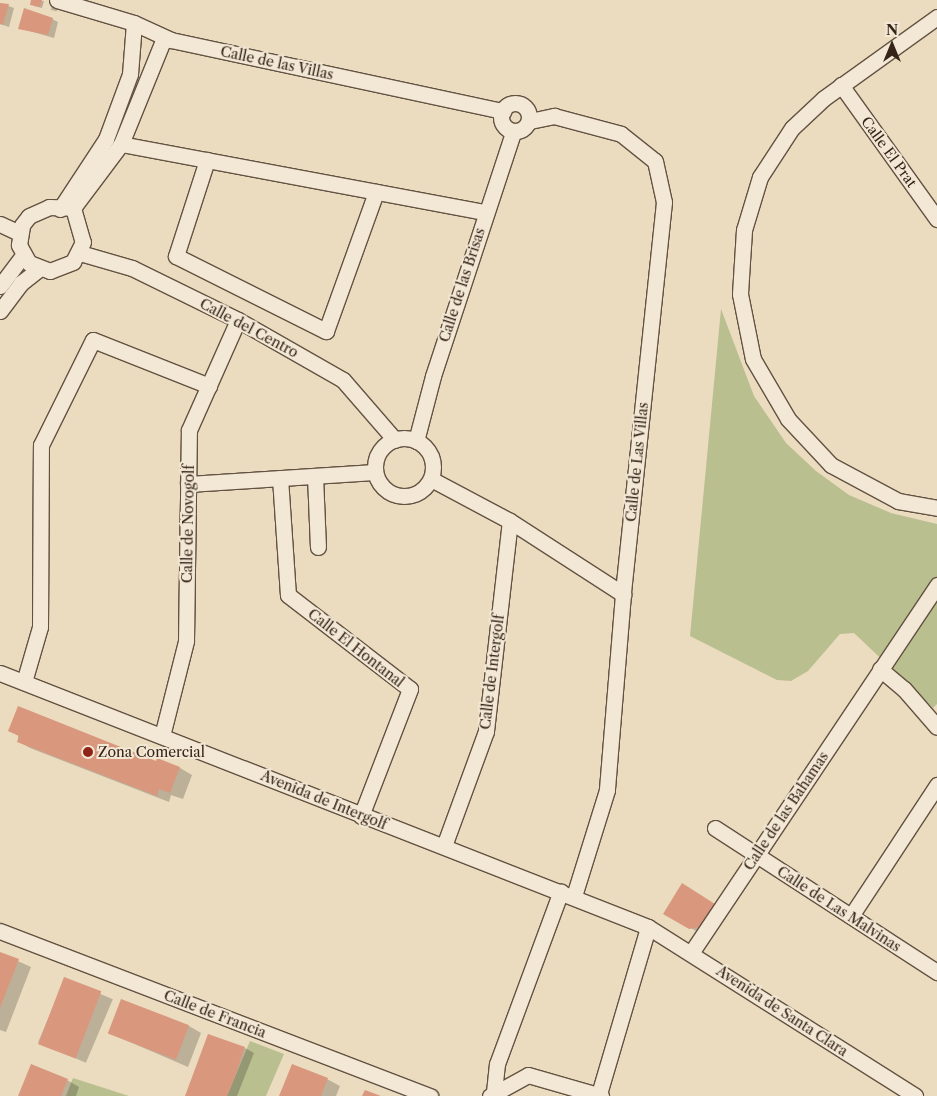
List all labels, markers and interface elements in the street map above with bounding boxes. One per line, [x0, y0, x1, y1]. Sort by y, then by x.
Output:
north arrow [867, 20, 917, 70]
text: N [886, 21, 898, 39]
street label: Calle de las Villas [219, 43, 335, 83]
street label: Calle El Prat [858, 113, 920, 191]
street label: Calle de las Brisas [436, 226, 488, 344]
street label: Calle del Centro [197, 295, 301, 361]
street label: Calle de Las Villas [622, 401, 652, 523]
street label: Calle de Novogolf [179, 465, 197, 583]
street label: Calle El Hontanal [305, 605, 407, 691]
street label: Calle de Intergolf [477, 613, 507, 731]
place label: Zona Comercial [98, 744, 205, 760]
marker: Zona Comercial [82, 746, 94, 758]
street label: Calle de las Bahamas [740, 749, 832, 873]
street label: Avenida de Intergolf [258, 767, 390, 833]
street label: Calle de Las Malvinas [774, 863, 904, 955]
street label: Avenida de Santa Clara [713, 962, 851, 1060]
street label: Calle de Francia [161, 987, 269, 1041]

